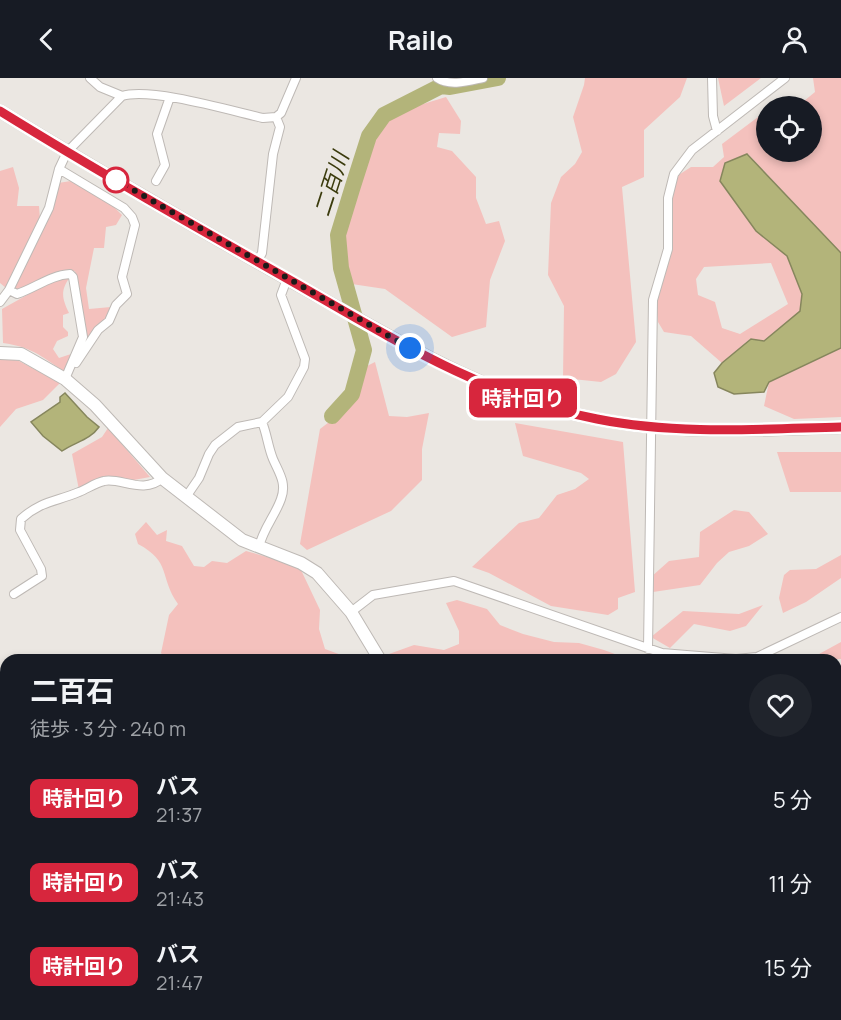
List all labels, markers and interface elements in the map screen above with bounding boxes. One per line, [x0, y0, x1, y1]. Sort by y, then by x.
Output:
text: Railo [388, 21, 453, 58]
icon: back [30, 23, 63, 56]
icon: person [778, 23, 811, 56]
map controls [756, 96, 822, 162]
button: locate [756, 96, 822, 162]
water label: 二百川 [307, 146, 356, 220]
unlabelled marker [103, 167, 129, 193]
your location [395, 333, 425, 363]
line badge: 時計回り [481, 378, 565, 418]
text: 時計回り [481, 384, 565, 412]
text: 二百石 [30, 671, 114, 709]
button: heart [749, 674, 812, 737]
text: 徒歩 · 3 分 · 240 m [30, 715, 186, 742]
text: バス [156, 771, 200, 801]
text: 時計回り [42, 784, 126, 812]
text: 5 分 [773, 785, 812, 815]
text: 21:37 [156, 801, 202, 828]
text: バス [156, 855, 200, 885]
text: 時計回り [42, 868, 126, 896]
text: 11 分 [768, 869, 812, 899]
text: 21:43 [156, 885, 204, 912]
text: バス [156, 939, 200, 969]
text: 時計回り [42, 952, 126, 980]
text: 15 分 [764, 953, 812, 983]
text: 21:47 [156, 969, 203, 996]

